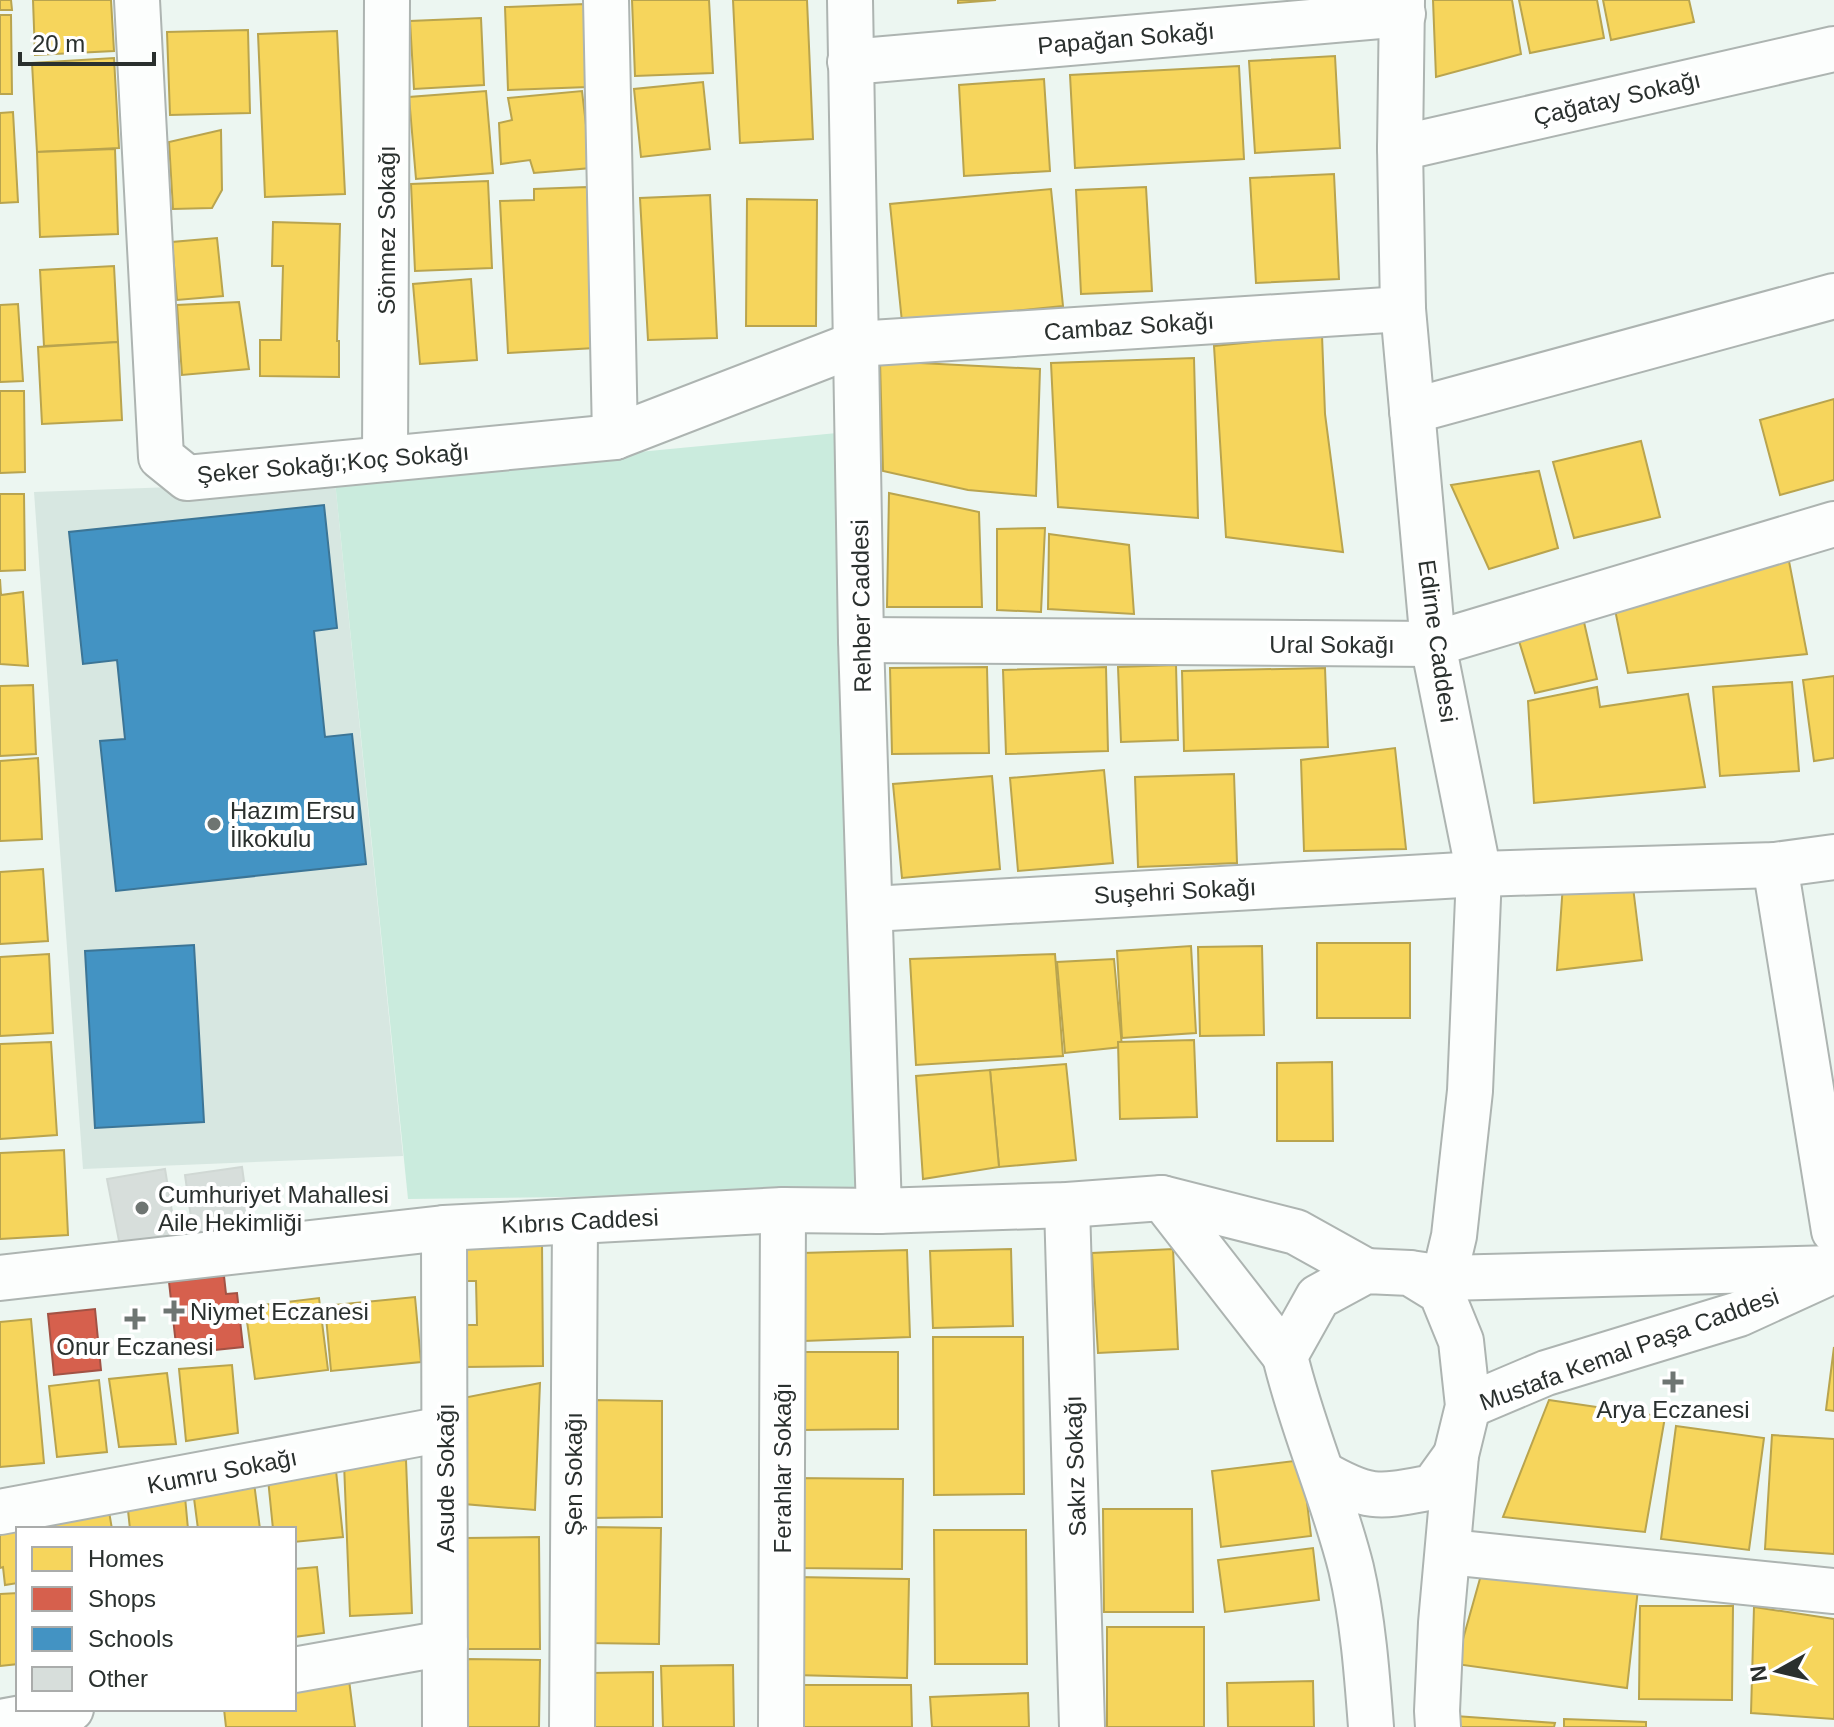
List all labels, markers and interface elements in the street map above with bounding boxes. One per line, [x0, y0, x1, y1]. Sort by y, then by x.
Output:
scale bar [20, 16, 154, 66]
street label: Papağan Sokağı [1036, 17, 1216, 59]
text: 20 m [32, 30, 85, 57]
street label: Çağatay Sokağı [1531, 66, 1703, 130]
street label: Sönmez Sokağı [373, 145, 400, 315]
street label: Cambaz Sokağı [1043, 307, 1215, 345]
street label: Şeker Sokağı;Koç Sokağı [196, 438, 470, 488]
street label: Rehber Caddesi [846, 519, 876, 693]
street label: Edirne Caddesi [1413, 558, 1463, 724]
street label: Ural Sokağı [1269, 631, 1395, 658]
place label: Hazım Ersu İlkokulu [230, 797, 355, 852]
marker: Hazım Ersu İlkokulu [205, 815, 223, 833]
street label: Suşehri Sokağı [1093, 873, 1257, 909]
place label: Cumhuriyet Mahallesi Aile Hekimliği [158, 1181, 389, 1236]
marker: Cumhuriyet Mahallesi Aile Hekimliği [133, 1199, 151, 1217]
street label: Kıbrıs Caddesi [501, 1203, 659, 1239]
street label: Mustafa Kemal Paşa Caddesi [1476, 1282, 1782, 1416]
place label: Niymet Eczanesi [190, 1298, 369, 1325]
marker: Niymet Eczanesi [165, 1302, 183, 1320]
marker: Onur Eczanesi [126, 1310, 144, 1328]
place label: Onur Eczanesi [56, 1333, 214, 1360]
marker: Arya Eczanesi [1664, 1373, 1682, 1391]
street label: Ferahlar Sokağı [769, 1383, 796, 1553]
street label: Sakız Sokağı [1059, 1395, 1091, 1537]
place label: Arya Eczanesi [1596, 1396, 1750, 1423]
street label: Asude Sokağı [432, 1403, 459, 1553]
street label: Şen Sokağı [560, 1412, 587, 1536]
street label: Kumru Sokağı [145, 1443, 299, 1499]
legend [16, 1527, 296, 1711]
text: Homes [88, 1545, 164, 1572]
text: Shops [88, 1585, 156, 1612]
text: Schools [88, 1625, 173, 1652]
north arrow [1738, 1631, 1818, 1711]
text: N [1745, 1664, 1772, 1683]
text: Other [88, 1665, 148, 1692]

